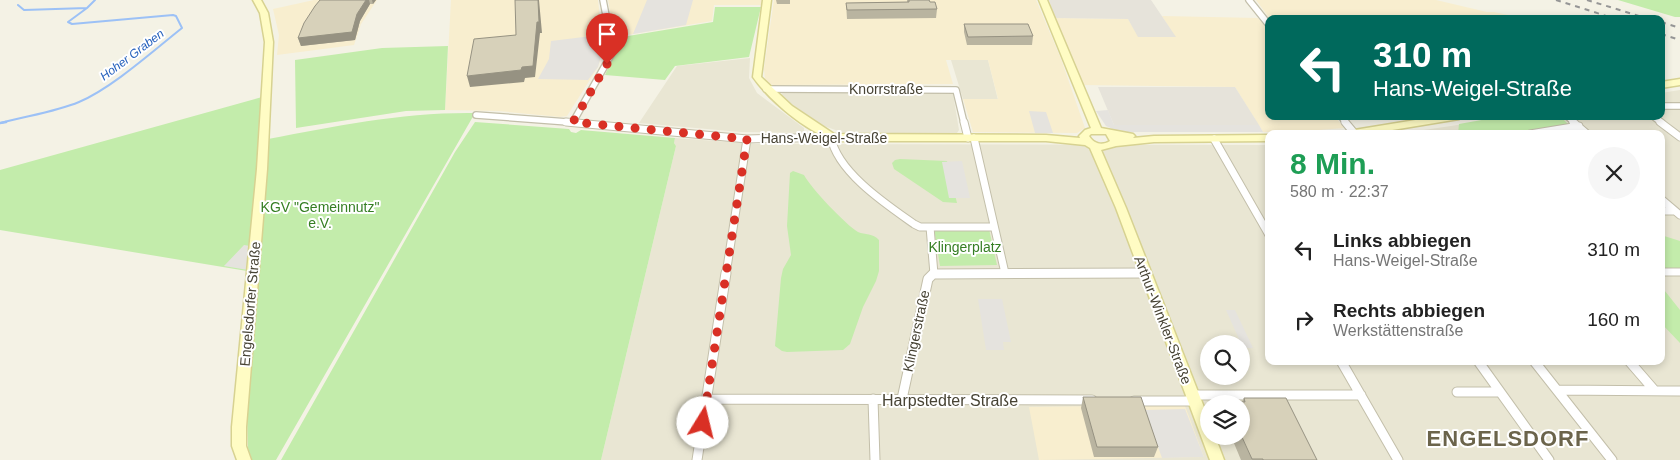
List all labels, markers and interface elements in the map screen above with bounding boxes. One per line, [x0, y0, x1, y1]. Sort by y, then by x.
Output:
pin [586, 13, 628, 64]
icon: arrive [593, 20, 621, 48]
water label: Hoher Graben [97, 26, 167, 83]
icon: left [1290, 35, 1355, 100]
text: 310 m [1373, 35, 1472, 74]
text: Hans-Weigel-Straße [1373, 76, 1572, 101]
street label: Knorrstraße [849, 81, 923, 97]
street label: Hans-Weigel-Straße [761, 130, 887, 146]
text: 8 Min. [1290, 147, 1375, 180]
button: close [1588, 147, 1640, 199]
text: 580 m · 22:37 [1290, 183, 1389, 200]
park label: KGV "Gemeinnutz" e.V. [261, 199, 379, 231]
text: Links abbiegen [1333, 230, 1471, 251]
icon: left [1290, 236, 1318, 264]
park label: Klingerplatz [928, 239, 1002, 255]
text: 310 m [1587, 239, 1640, 260]
street label: Engelsdorfer Straße [237, 241, 263, 367]
text: Hans-Weigel-Straße [1333, 252, 1478, 269]
street label: Arthur-Winkler-Straße [1131, 254, 1195, 387]
street label: Klingerstraße [900, 288, 933, 373]
text: Rechts abbiegen [1333, 300, 1485, 321]
icon: right [1290, 306, 1318, 334]
text: 160 m [1587, 309, 1640, 330]
text: Werkstättenstraße [1333, 322, 1463, 339]
map controls [1200, 335, 1250, 445]
button: search [1200, 335, 1250, 385]
street label: Harpstedter Straße [882, 392, 1018, 409]
button: layers [1200, 395, 1250, 445]
position arrow [676, 396, 728, 448]
district label: ENGELSDORF [1427, 426, 1589, 451]

